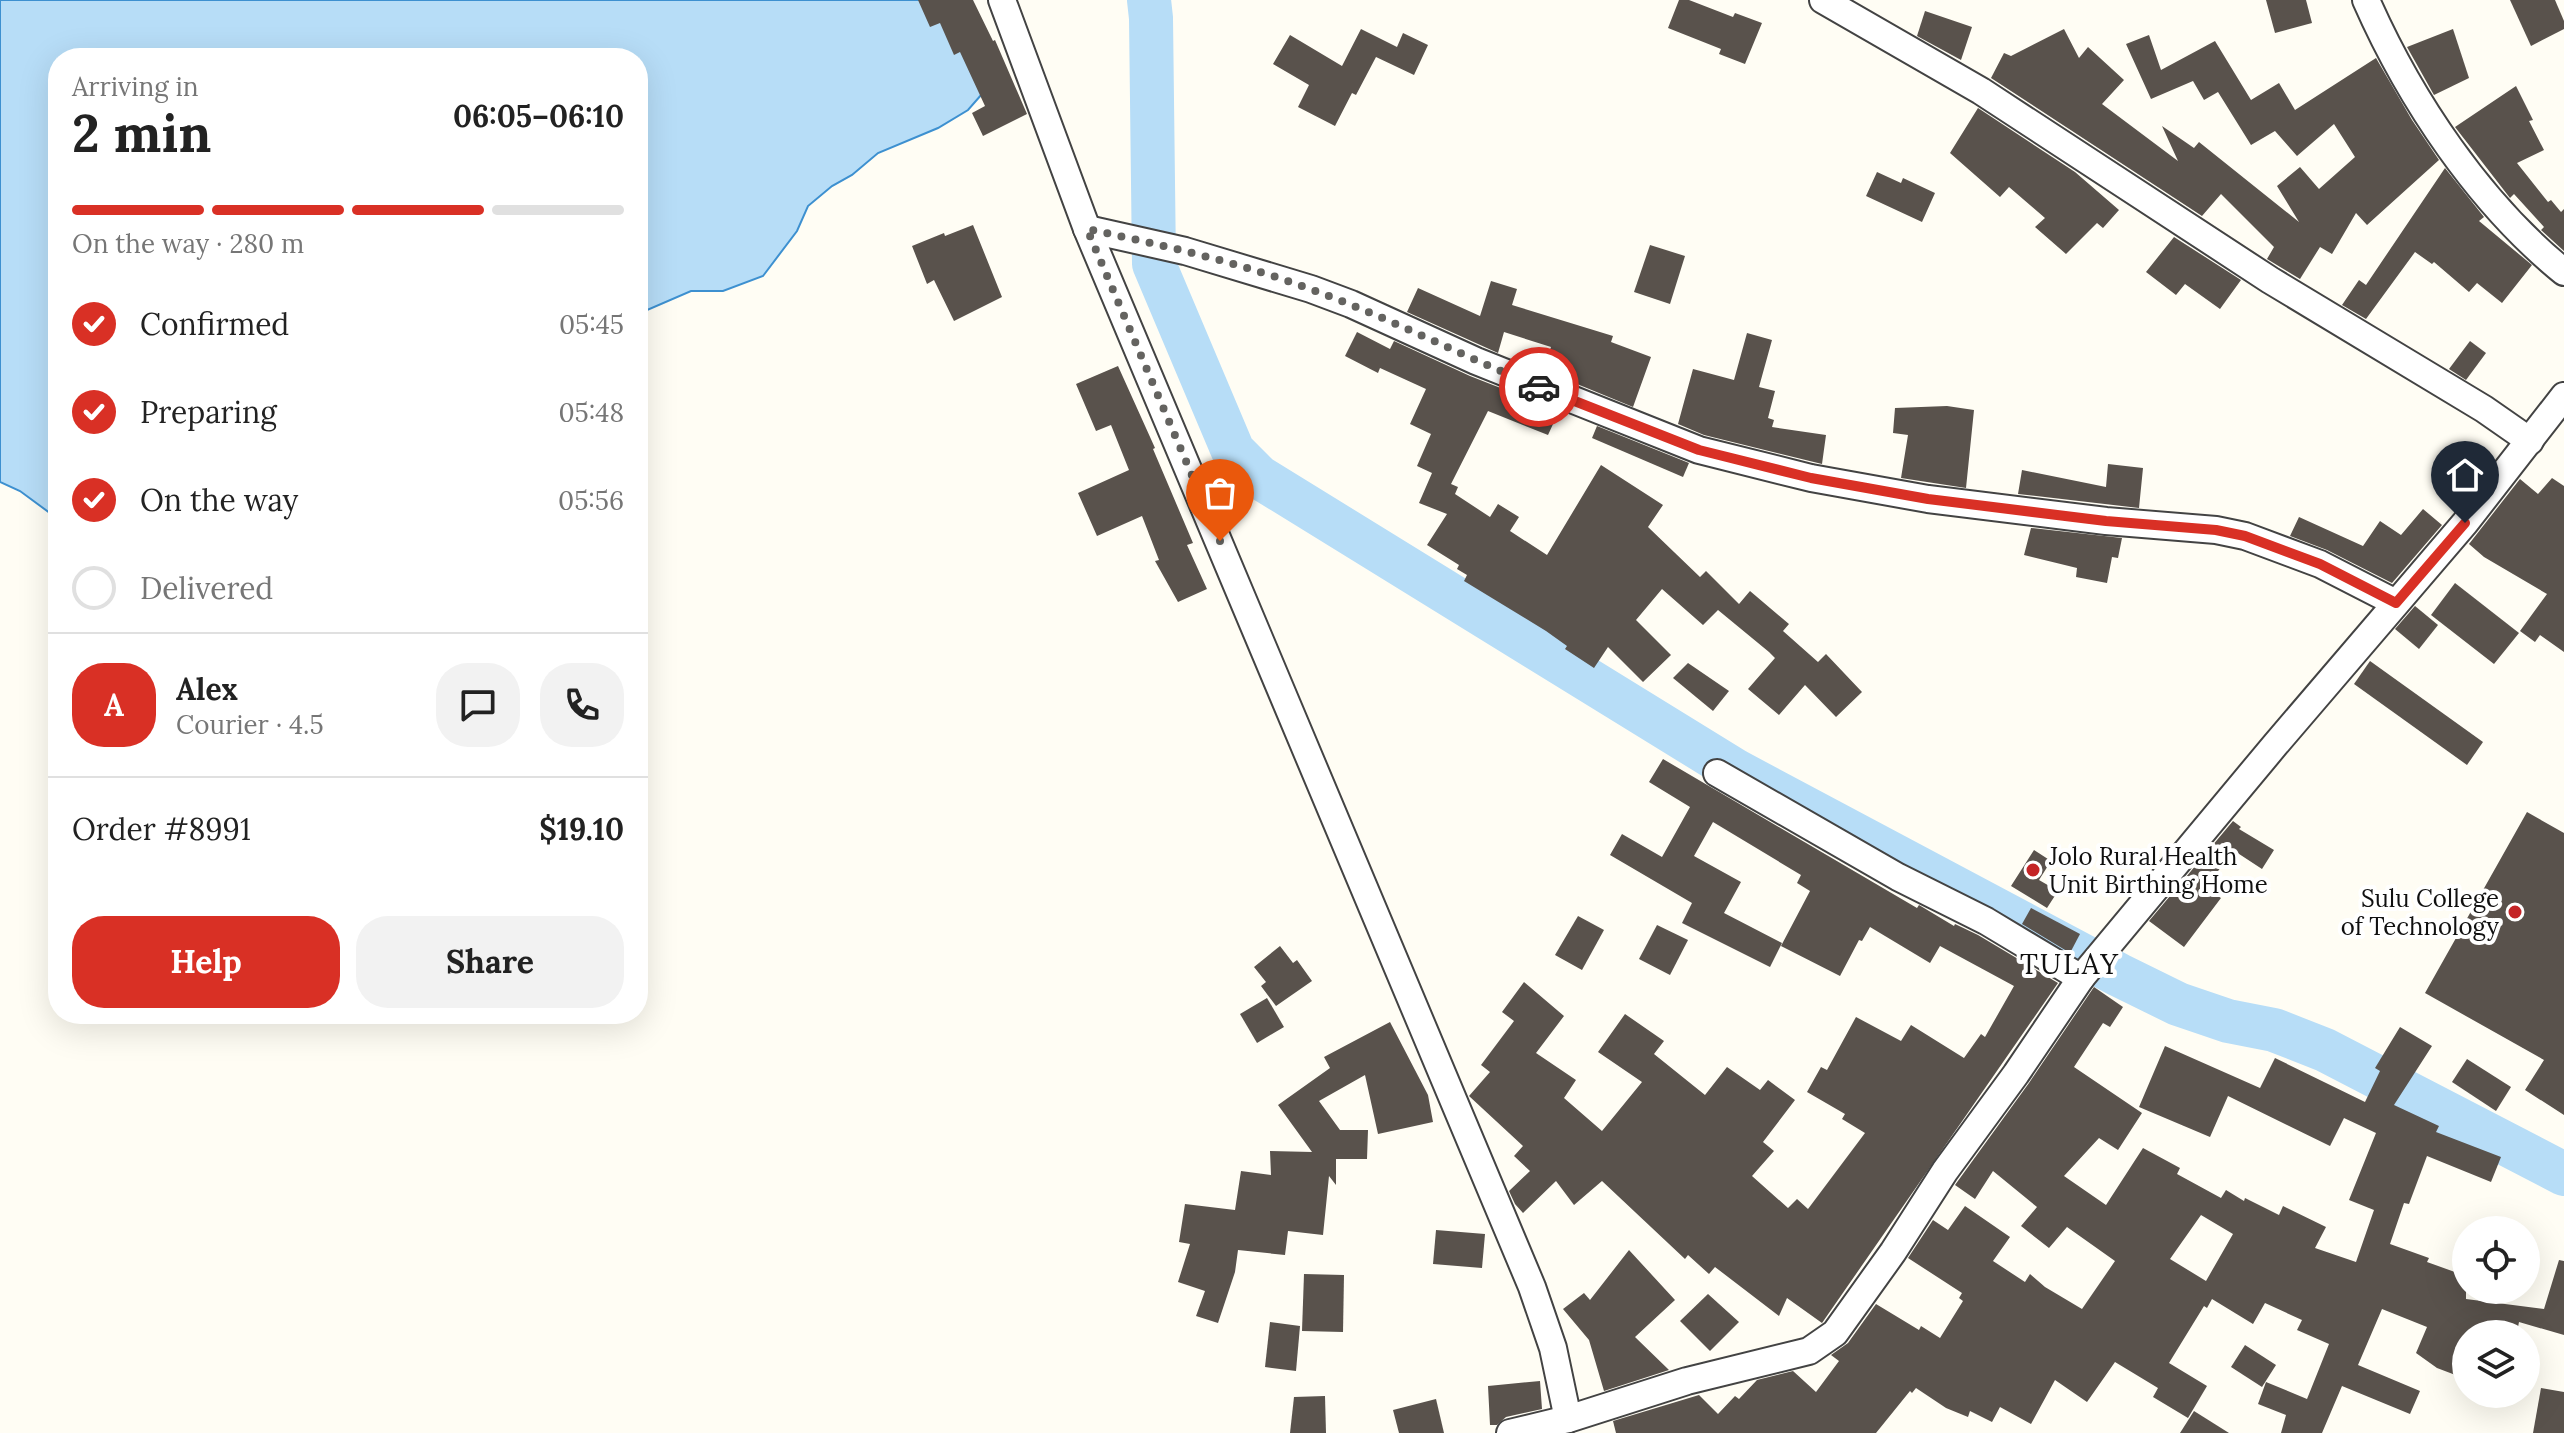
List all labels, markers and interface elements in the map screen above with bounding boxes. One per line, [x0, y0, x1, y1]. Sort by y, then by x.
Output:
text: Arriving in [72, 70, 199, 103]
text: 06:05–06:10 [453, 97, 624, 135]
text: 2 min [72, 100, 211, 166]
text: On the way · 280 m [72, 227, 304, 260]
icon: check [72, 302, 116, 346]
text: Confirmed [140, 305, 289, 343]
text: 05:45 [559, 308, 624, 341]
courier [1499, 347, 1579, 427]
icon: car [1517, 365, 1561, 409]
icon: check [72, 390, 116, 434]
text: Preparing [140, 393, 277, 431]
text: 05:48 [558, 396, 624, 429]
pin [2431, 441, 2499, 523]
icon: home [2443, 453, 2487, 497]
pin [1186, 459, 1254, 541]
icon: bag [1198, 471, 1242, 515]
icon: check [72, 478, 116, 522]
text: On the way [140, 481, 298, 519]
text: 05:56 [558, 484, 624, 517]
text: Delivered [140, 569, 273, 607]
button: chat [436, 663, 520, 747]
button: phone [540, 663, 624, 747]
text: Alex [176, 670, 238, 708]
text: A [104, 686, 124, 724]
text: Courier · 4.5 [176, 708, 324, 741]
text: Order #8991 [72, 810, 251, 848]
text: $19.10 [539, 810, 624, 848]
place label: Jolo Rural Health Unit Birthing Home [2048, 841, 2268, 900]
marker: Jolo Rural Health Unit Birthing Home [2024, 861, 2042, 879]
place label: Sulu College of Technology [2341, 883, 2499, 942]
marker: Sulu College of Technology [2506, 903, 2524, 921]
button: Help [72, 916, 340, 1008]
button: Share [356, 916, 624, 1008]
district label: TULAY [2020, 946, 2120, 982]
map controls [2452, 1216, 2540, 1408]
button: locate [2452, 1216, 2540, 1304]
button: layers [2452, 1320, 2540, 1408]

